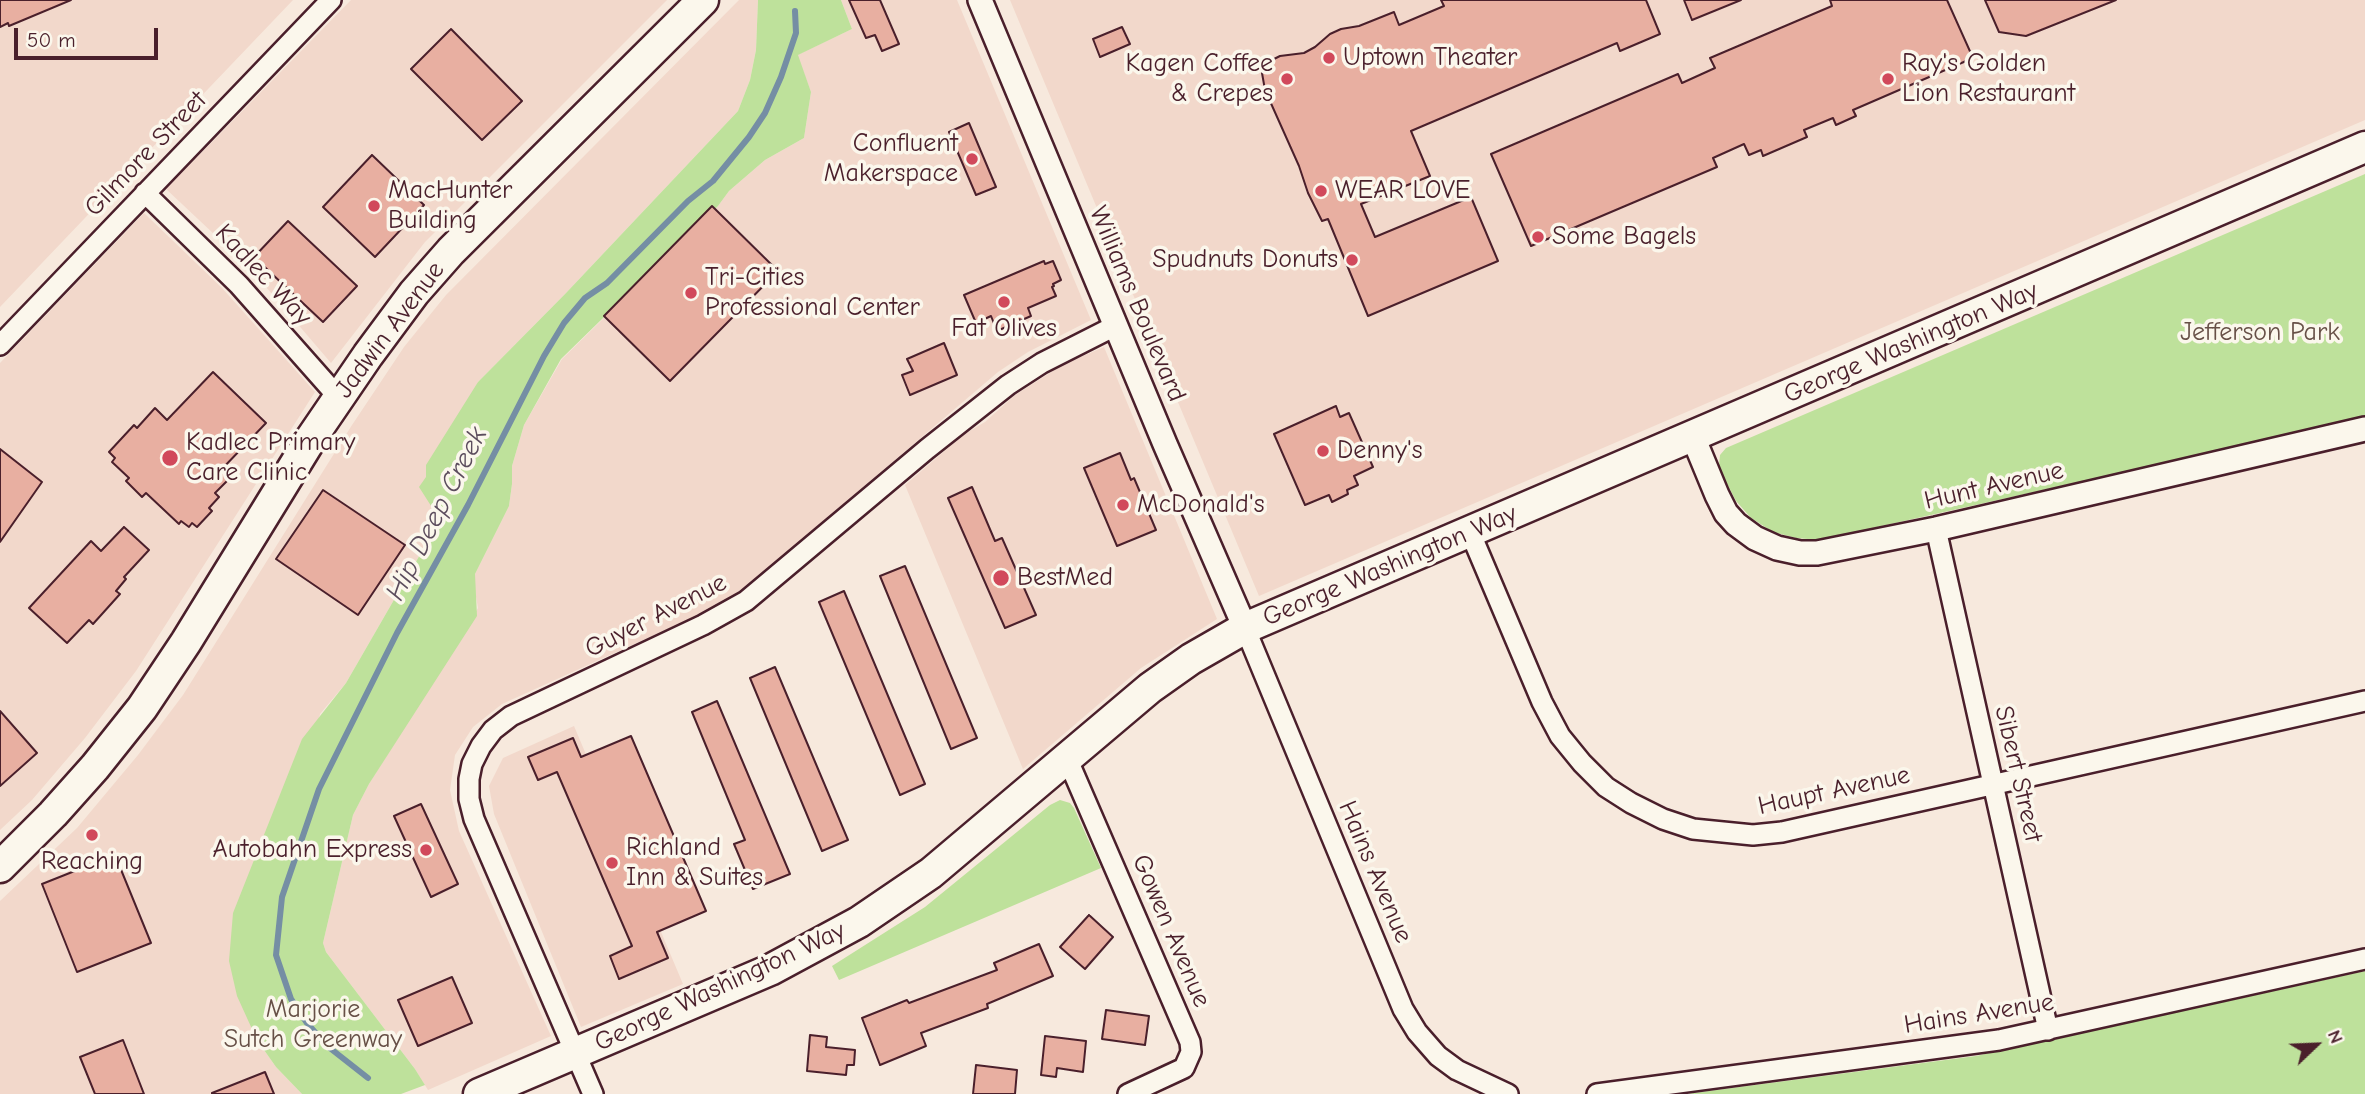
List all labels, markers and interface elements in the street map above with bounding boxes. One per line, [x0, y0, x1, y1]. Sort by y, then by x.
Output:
scale bar [18, 14, 161, 58]
text: 50 m [27, 28, 76, 52]
place label: Uptown Theater [1343, 42, 1517, 74]
place label: Kagen Coffee & Crepes [1125, 48, 1273, 110]
place label: Ray's Golden Lion Restaurant [1902, 48, 2075, 110]
marker: Uptown Theater [1321, 50, 1337, 66]
marker: Kagen Coffee & Crepes [1279, 71, 1295, 87]
marker: Ray's Golden Lion Restaurant [1880, 71, 1896, 87]
street label: Gilmore Street [78, 85, 214, 223]
place label: Confluent Makerspace [824, 128, 958, 190]
marker: Confluent Makerspace [964, 151, 980, 167]
place label: MacHunter Building [388, 175, 512, 236]
place label: WEAR LOVE [1335, 175, 1471, 207]
marker: WEAR LOVE [1313, 183, 1329, 199]
marker: MacHunter Building [366, 198, 382, 214]
street label: Williams Boulevard [1082, 202, 1192, 406]
street label: Kadlec Way [208, 218, 318, 332]
place label: Some Bagels [1552, 221, 1696, 253]
marker: Some Bagels [1530, 229, 1546, 245]
place label: Spudnuts Donuts [1152, 244, 1338, 276]
marker: Spudnuts Donuts [1344, 252, 1360, 268]
street label: Jadwin Avenue [329, 256, 451, 404]
place label: Tri-Cities Professional Center [705, 262, 920, 324]
street label: George Washington Way [1779, 275, 2043, 411]
marker: Tri-Cities Professional Center [683, 285, 699, 301]
marker: Fat Olives [996, 294, 1012, 310]
place label: Fat Olives [951, 313, 1057, 345]
park label: Jefferson Park [2180, 317, 2340, 349]
water label: Hip Deep Creek [379, 422, 495, 606]
place label: Kadlec Primary Care Clinic [186, 427, 355, 488]
place label: Denny's [1337, 435, 1423, 467]
marker: Denny's [1315, 443, 1331, 459]
marker: Kadlec Primary Care Clinic [160, 448, 180, 468]
street label: Hunt Avenue [1921, 455, 2067, 517]
place label: McDonald's [1137, 489, 1265, 521]
marker: McDonald's [1115, 497, 1131, 513]
street label: George Washington Way [1258, 498, 1522, 634]
place label: BestMed [1017, 562, 1113, 594]
street label: Guyer Avenue [580, 567, 732, 665]
marker: BestMed [991, 568, 1011, 588]
street label: Sibert Street [1987, 703, 2049, 845]
street label: Haupt Avenue [1755, 760, 1913, 822]
street label: Hains Avenue [1331, 796, 1419, 948]
marker: Reaching [84, 827, 100, 843]
place label: Richland Inn & Suites [626, 832, 763, 894]
place label: Autobahn Express [213, 834, 412, 866]
marker: Autobahn Express [418, 842, 434, 858]
place label: Reaching [41, 846, 143, 878]
street label: Gowen Avenue [1125, 850, 1217, 1012]
marker: Richland Inn & Suites [604, 855, 620, 871]
street label: George Washington Way [590, 915, 850, 1059]
street label: Hains Avenue [1902, 987, 2056, 1041]
park label: Marjorie Sutch Greenway [224, 994, 402, 1056]
north arrow [2281, 1010, 2351, 1080]
text: N [2323, 1027, 2348, 1047]

